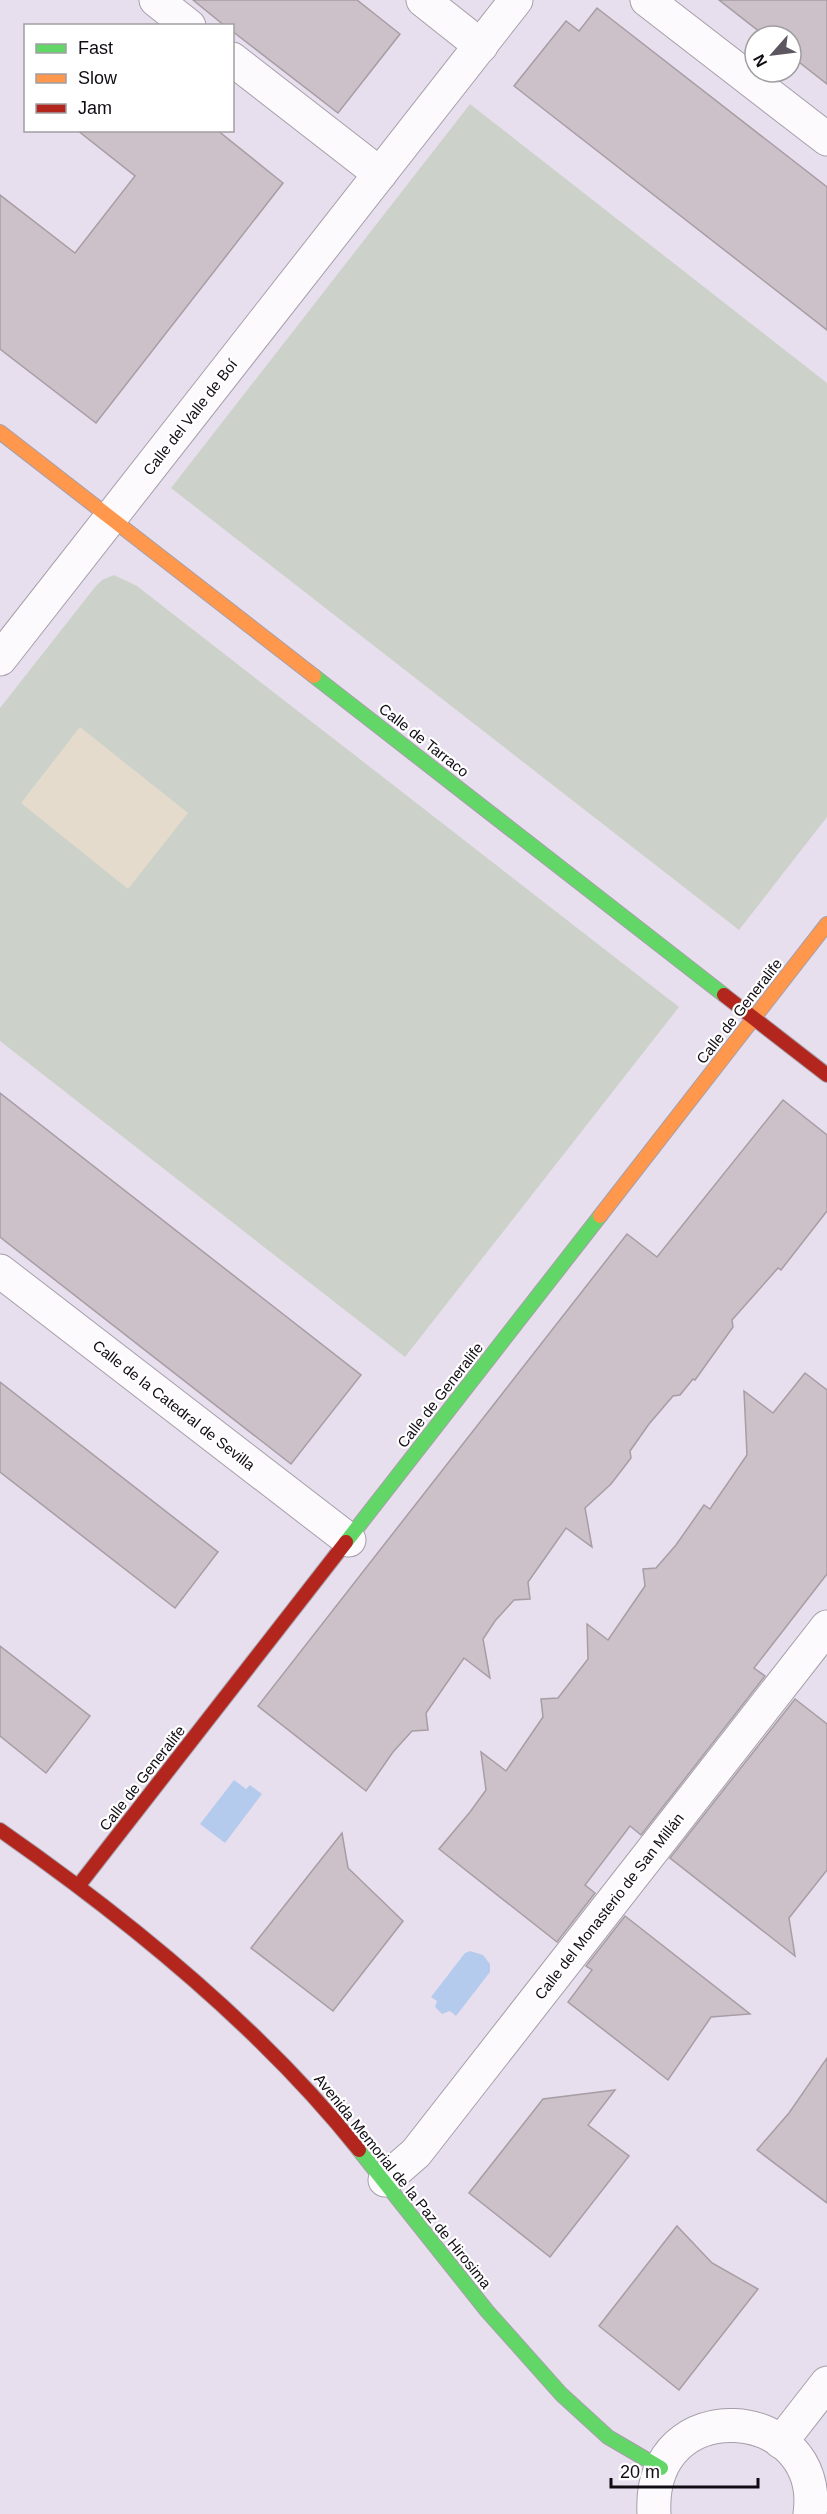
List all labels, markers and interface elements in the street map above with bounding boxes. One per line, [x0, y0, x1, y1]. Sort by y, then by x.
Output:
legend [24, 24, 234, 132]
north arrow [743, 24, 803, 84]
text: Fast [78, 38, 113, 58]
text: N [750, 52, 770, 70]
text: Slow [78, 68, 118, 88]
text: Jam [78, 98, 112, 118]
street label: Calle del Valle de Boí [139, 355, 241, 478]
street label: Calle de Tarraco [376, 700, 472, 780]
street label: Calle de Generalife [693, 955, 785, 1067]
street label: Calle de la Catedral de Sevilla [90, 1336, 259, 1474]
street label: Calle de Generalife [394, 1339, 486, 1451]
street label: Calle de Generalife [96, 1722, 188, 1834]
street label: Calle del Monasterio de San Millán [531, 1809, 687, 2003]
street label: Avenida Memorial de la Paz de Hirosima [311, 2070, 495, 2292]
scale bar [611, 2451, 758, 2489]
text: 20 m [620, 2462, 660, 2482]

